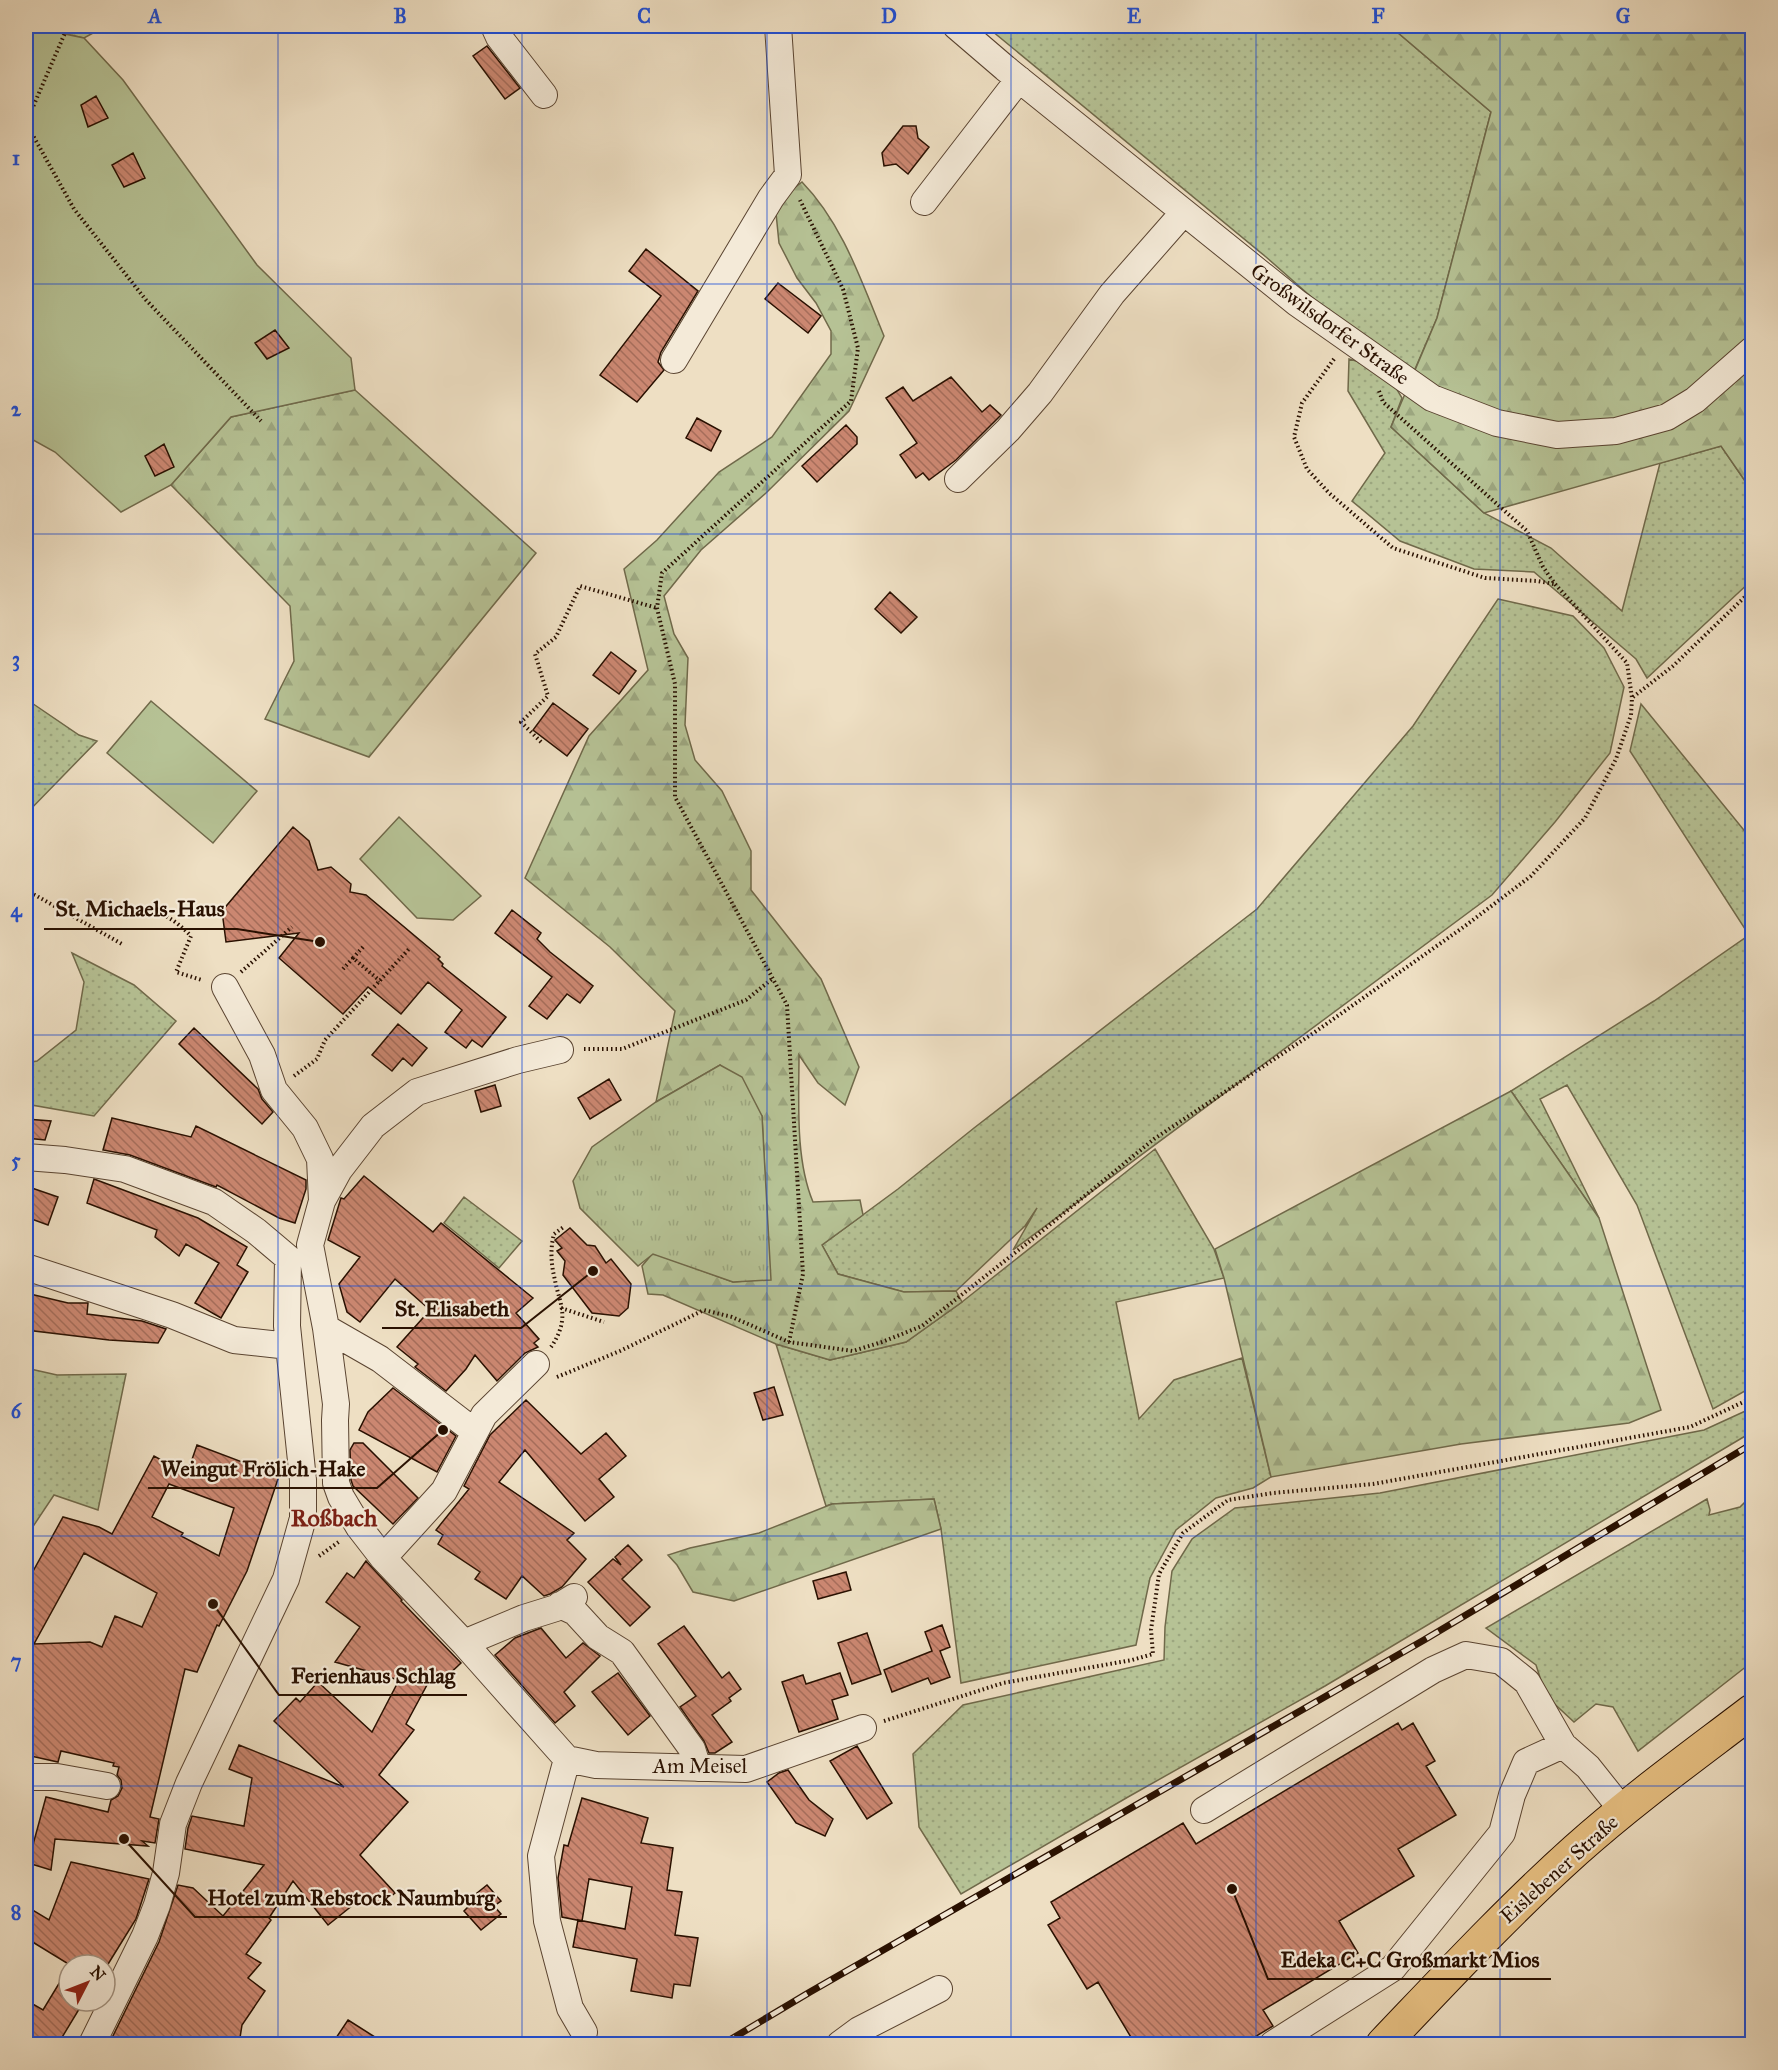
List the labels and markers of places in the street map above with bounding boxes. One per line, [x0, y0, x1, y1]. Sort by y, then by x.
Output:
callout: St. Michaels-Haus [44, 889, 237, 929]
callout: St. Elisabeth [382, 1288, 521, 1328]
callout: Weingut Frölich-Hake [148, 1448, 377, 1488]
callout: Ferienhaus Schlag [279, 1655, 467, 1695]
callout: Hotel zum Rebstock Naumburg [195, 1877, 507, 1917]
callout: Edeka C+C Großmarkt Mios [1268, 1939, 1551, 1979]

